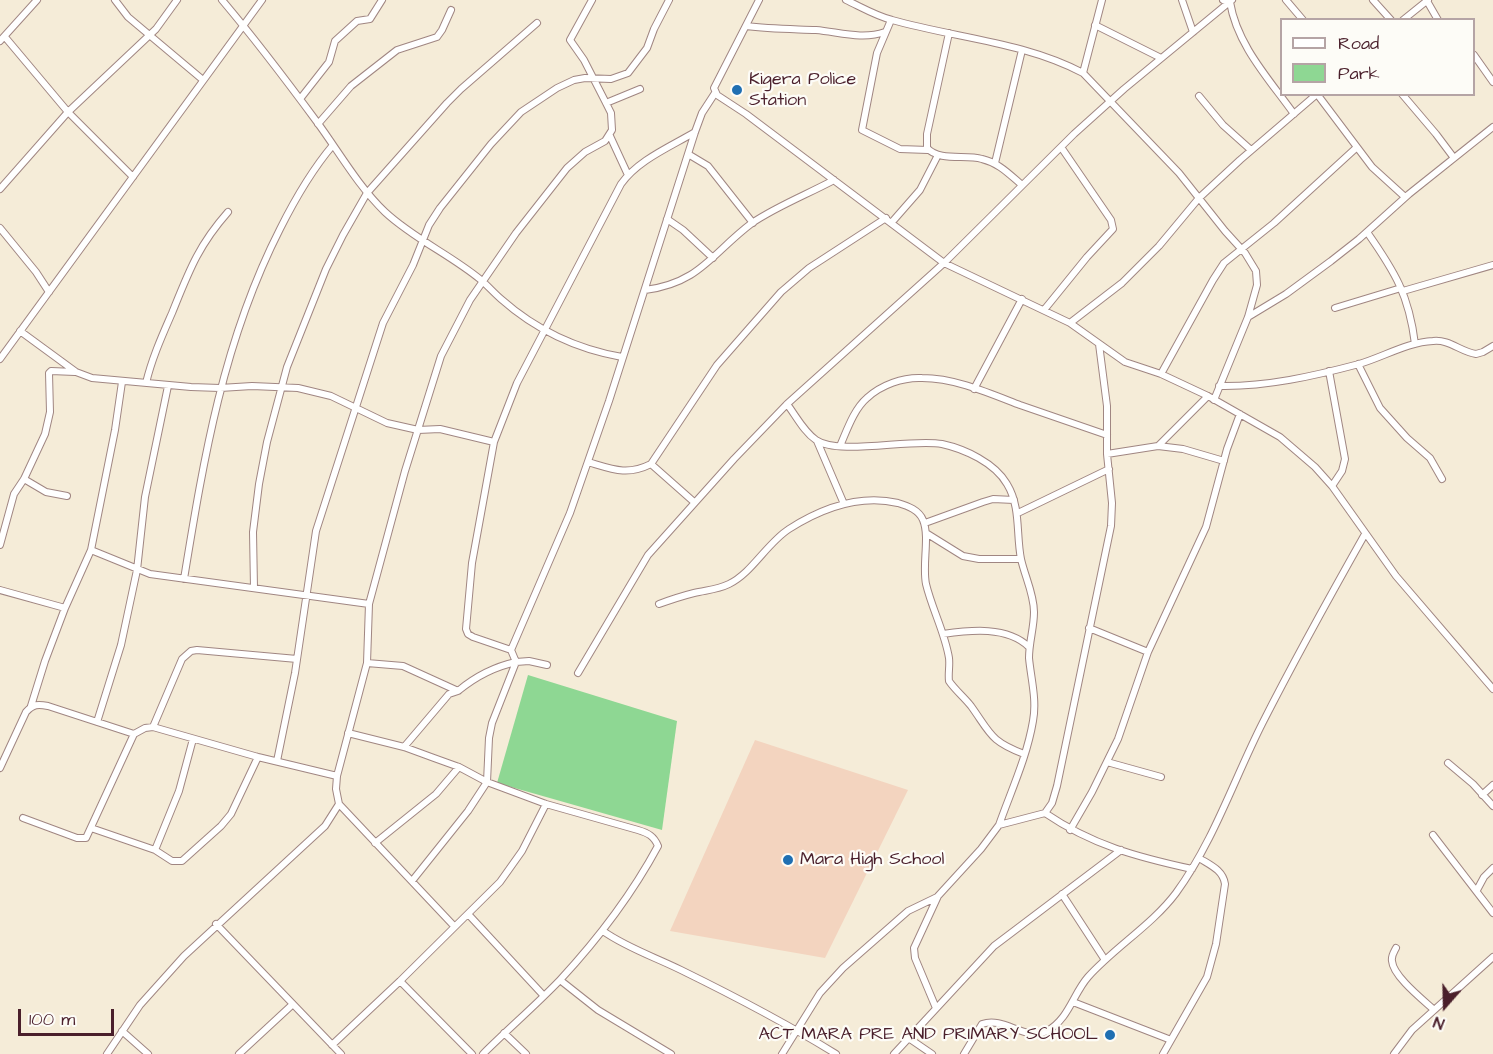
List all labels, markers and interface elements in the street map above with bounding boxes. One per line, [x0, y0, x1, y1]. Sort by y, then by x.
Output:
legend [1280, 18, 1475, 96]
text: Road [1338, 31, 1379, 56]
text: Park [1338, 61, 1380, 86]
place label: Kigera Police Station [749, 69, 856, 112]
marker: Kigera Police Station [730, 83, 744, 97]
place label: Mara High School [800, 849, 944, 871]
marker: Mara High School [781, 853, 795, 867]
north arrow [1415, 976, 1475, 1036]
scale bar [21, 997, 117, 1035]
text: 100 m [29, 1007, 75, 1032]
text: N [1430, 1011, 1447, 1035]
place label: ACT MARA PRE AND PRIMARY SCHOOL [759, 1024, 1098, 1046]
marker: ACT MARA PRE AND PRIMARY SCHOOL [1103, 1028, 1117, 1042]

